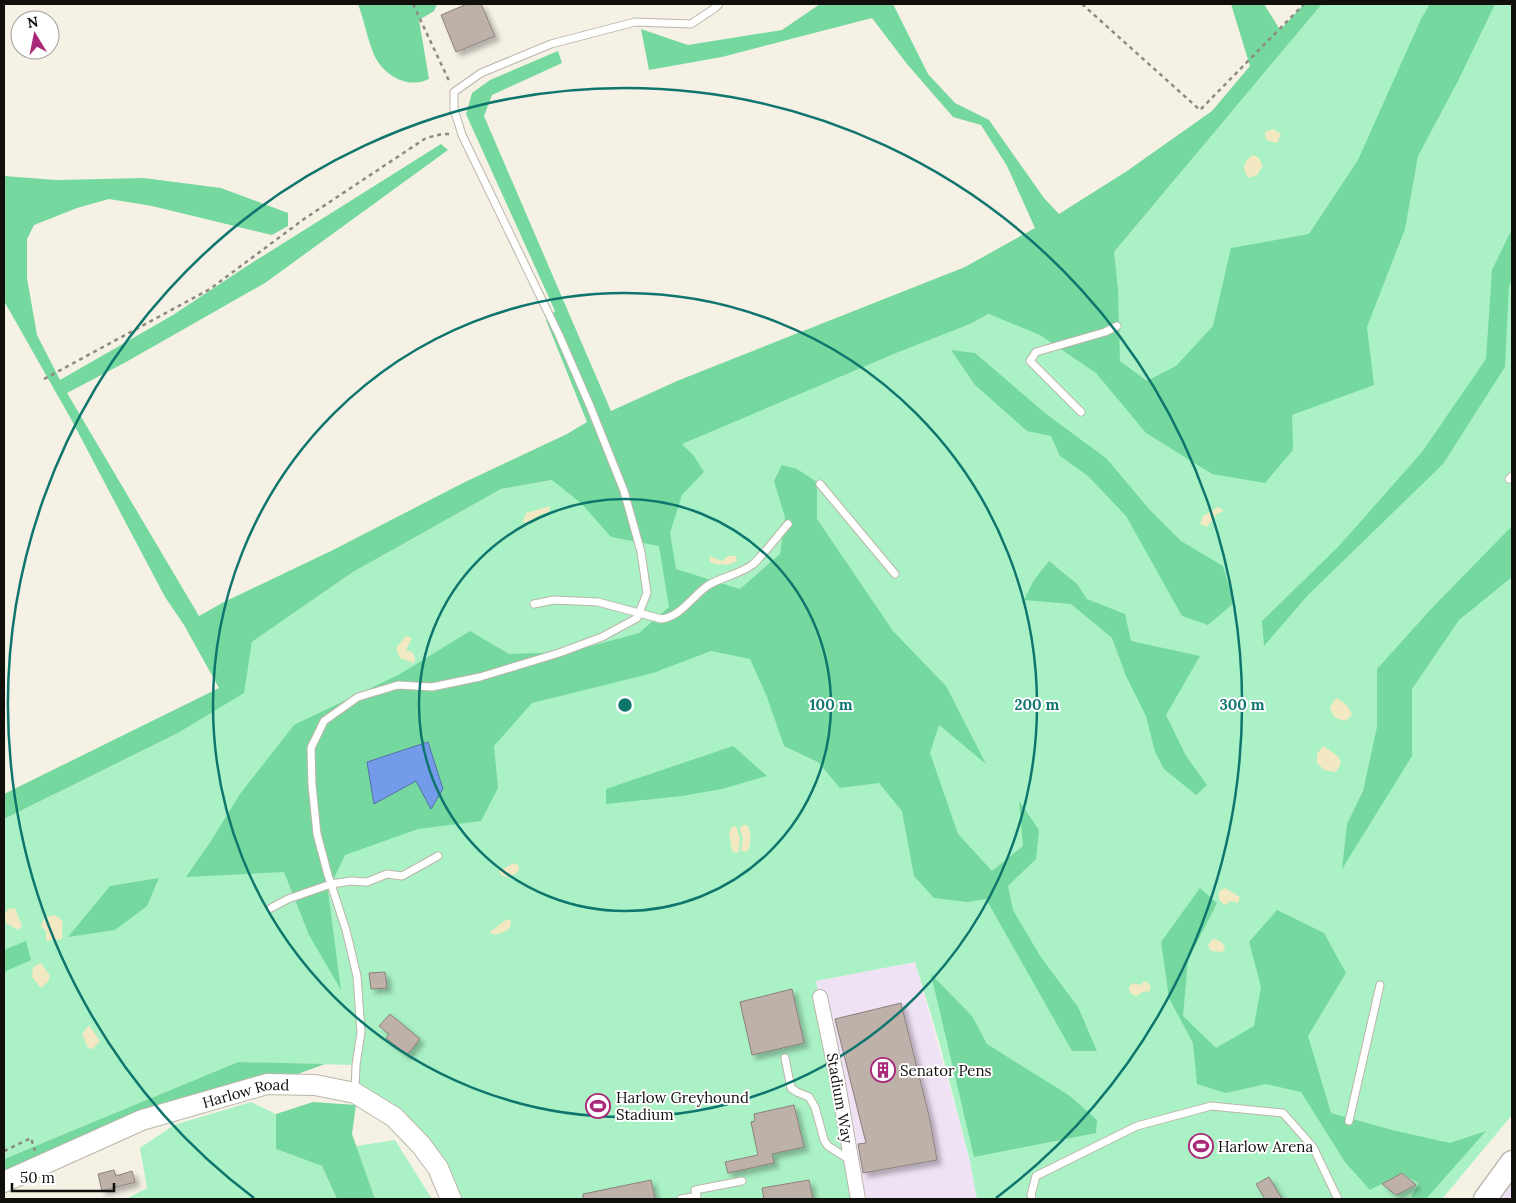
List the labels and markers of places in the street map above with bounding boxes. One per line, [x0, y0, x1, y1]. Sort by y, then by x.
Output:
centre of rings [616, 696, 634, 714]
building icon: Senator Pens [870, 1057, 896, 1083]
place label: Senator Pens [900, 1061, 992, 1080]
place label: Harlow Greyhound Stadium [616, 1088, 749, 1124]
sports icon: Harlow Greyhound Stadium [585, 1093, 611, 1119]
sports icon: Harlow Arena [1188, 1133, 1214, 1159]
place label: Harlow Arena [1218, 1137, 1313, 1156]

